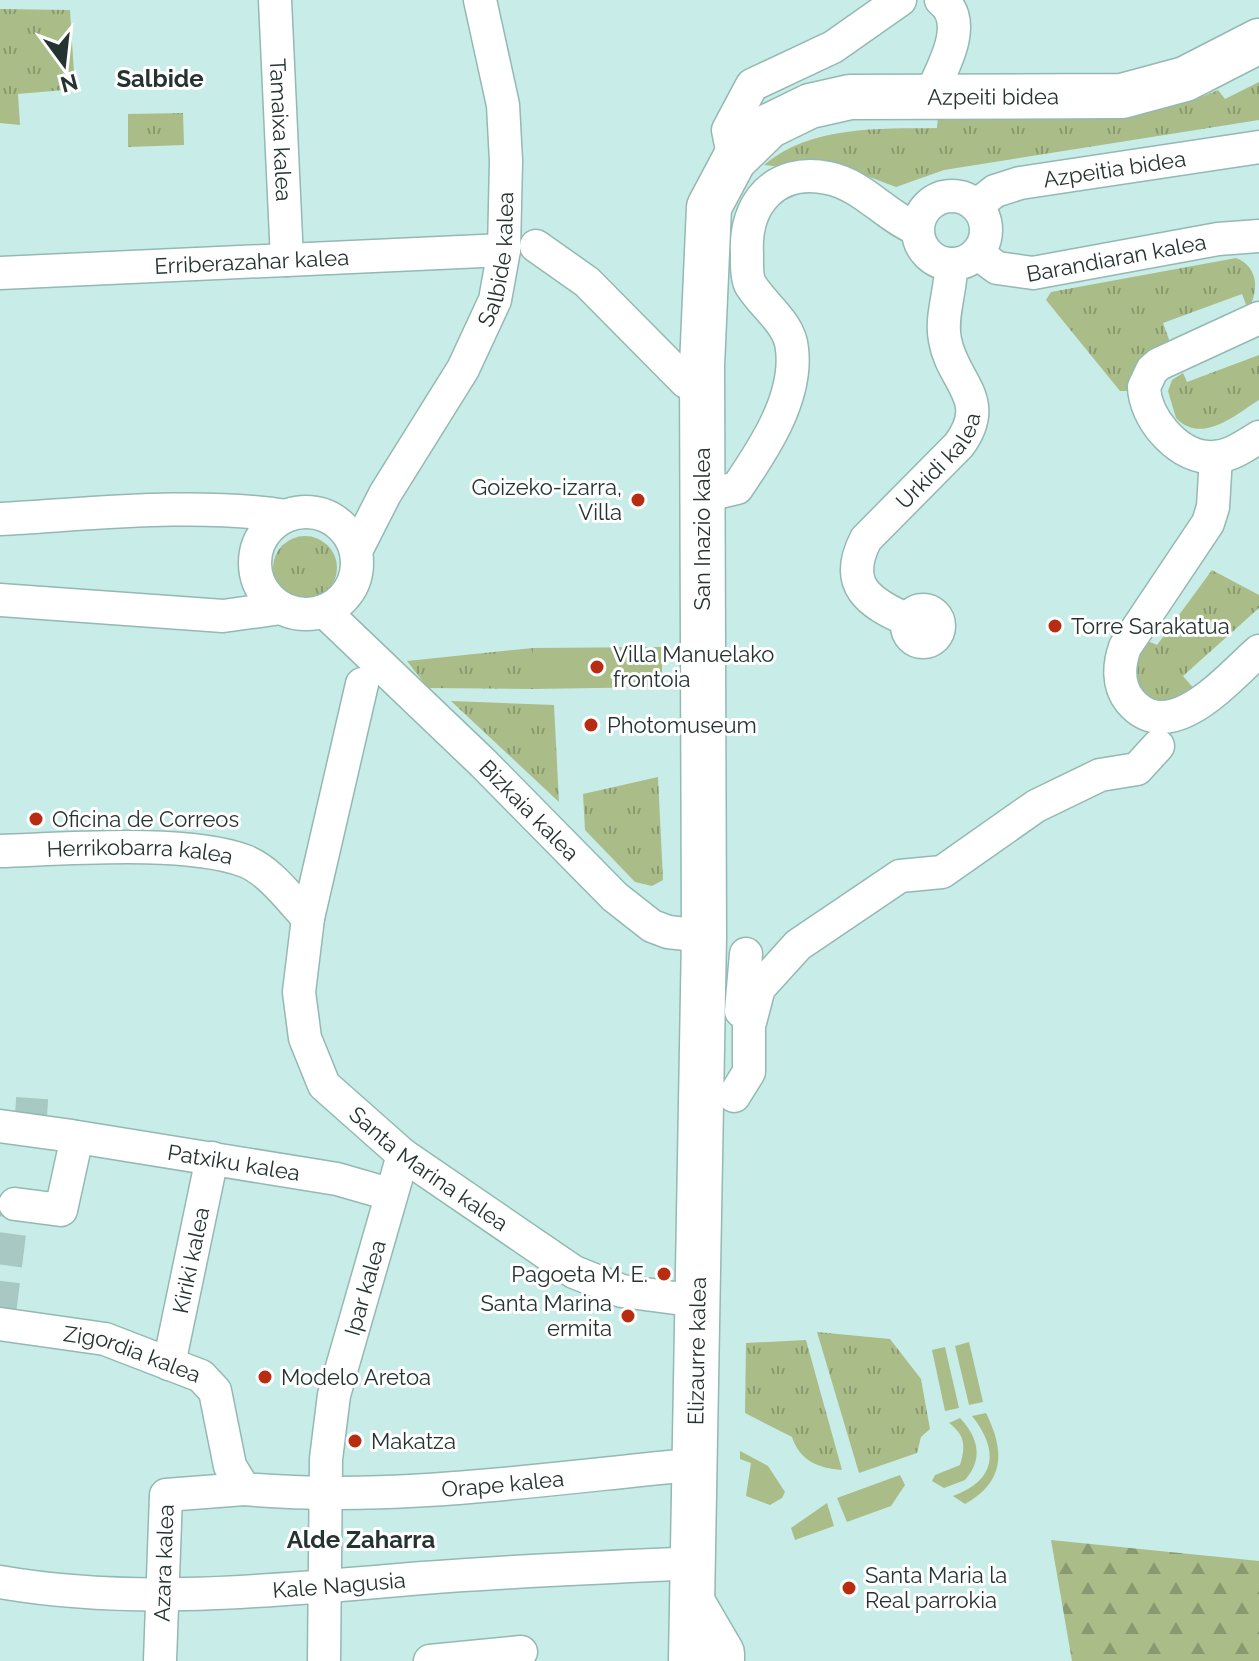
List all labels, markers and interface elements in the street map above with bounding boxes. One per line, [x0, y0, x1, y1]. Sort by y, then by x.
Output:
north arrow [24, 24, 104, 104]
street label: Tamaixa kalea [265, 58, 297, 202]
district label: Salbide [116, 64, 204, 93]
text: N [58, 69, 81, 98]
street label: Azpeiti bidea [927, 83, 1059, 110]
street label: Azpeitia bidea [1041, 145, 1188, 192]
street label: Salbide kalea [472, 192, 518, 331]
street label: Barandiaran kalea [1024, 228, 1208, 287]
street label: Erriberazahar kalea [154, 244, 350, 279]
street label: Urkidi kalea [890, 411, 985, 514]
street label: San Inazio kalea [689, 448, 715, 610]
place label: Goizeko-izarra, Villa [471, 474, 622, 525]
marker: Goizeko-izarra, Villa [629, 491, 647, 509]
place label: Torre Sarakatua [1071, 613, 1230, 639]
marker: Torre Sarakatua [1046, 617, 1064, 635]
place label: Villa Manuelako frontoia [613, 641, 774, 692]
marker: Villa Manuelako frontoia [588, 658, 606, 676]
place label: Photomuseum [607, 712, 757, 738]
marker: Photomuseum [582, 716, 600, 734]
street label: Bizkaia kalea [474, 754, 585, 866]
place label: Oficina de Correos [52, 806, 239, 832]
marker: Oficina de Correos [27, 810, 45, 828]
street label: Herrikobarra kalea [46, 834, 236, 870]
street label: Santa Marina kalea [344, 1101, 513, 1236]
street label: Patxiku kalea [166, 1139, 302, 1186]
street label: Kiriki kalea [167, 1205, 214, 1316]
street label: Ipar kalea [339, 1237, 391, 1339]
place label: Pagoeta M. E. [511, 1261, 648, 1287]
marker: Pagoeta M. E. [655, 1265, 673, 1283]
street label: Elizaurre kalea [682, 1277, 711, 1425]
place label: Santa Marina ermita [480, 1290, 612, 1341]
marker: Santa Marina ermita [619, 1307, 637, 1325]
street label: Zigordia kalea [62, 1320, 205, 1388]
place label: Modelo Aretoa [281, 1364, 431, 1390]
marker: Modelo Aretoa [256, 1368, 274, 1386]
place label: Makatza [371, 1428, 456, 1454]
marker: Makatza [346, 1432, 364, 1450]
street label: Orape kalea [441, 1465, 565, 1502]
street label: Azara kalea [148, 1504, 179, 1622]
district label: Alde Zaharra [287, 1525, 436, 1554]
place label: Santa Maria la Real parrokia [865, 1562, 1007, 1613]
street label: Kale Nagusia [271, 1566, 407, 1603]
marker: Santa Maria la Real parrokia [840, 1579, 858, 1597]

